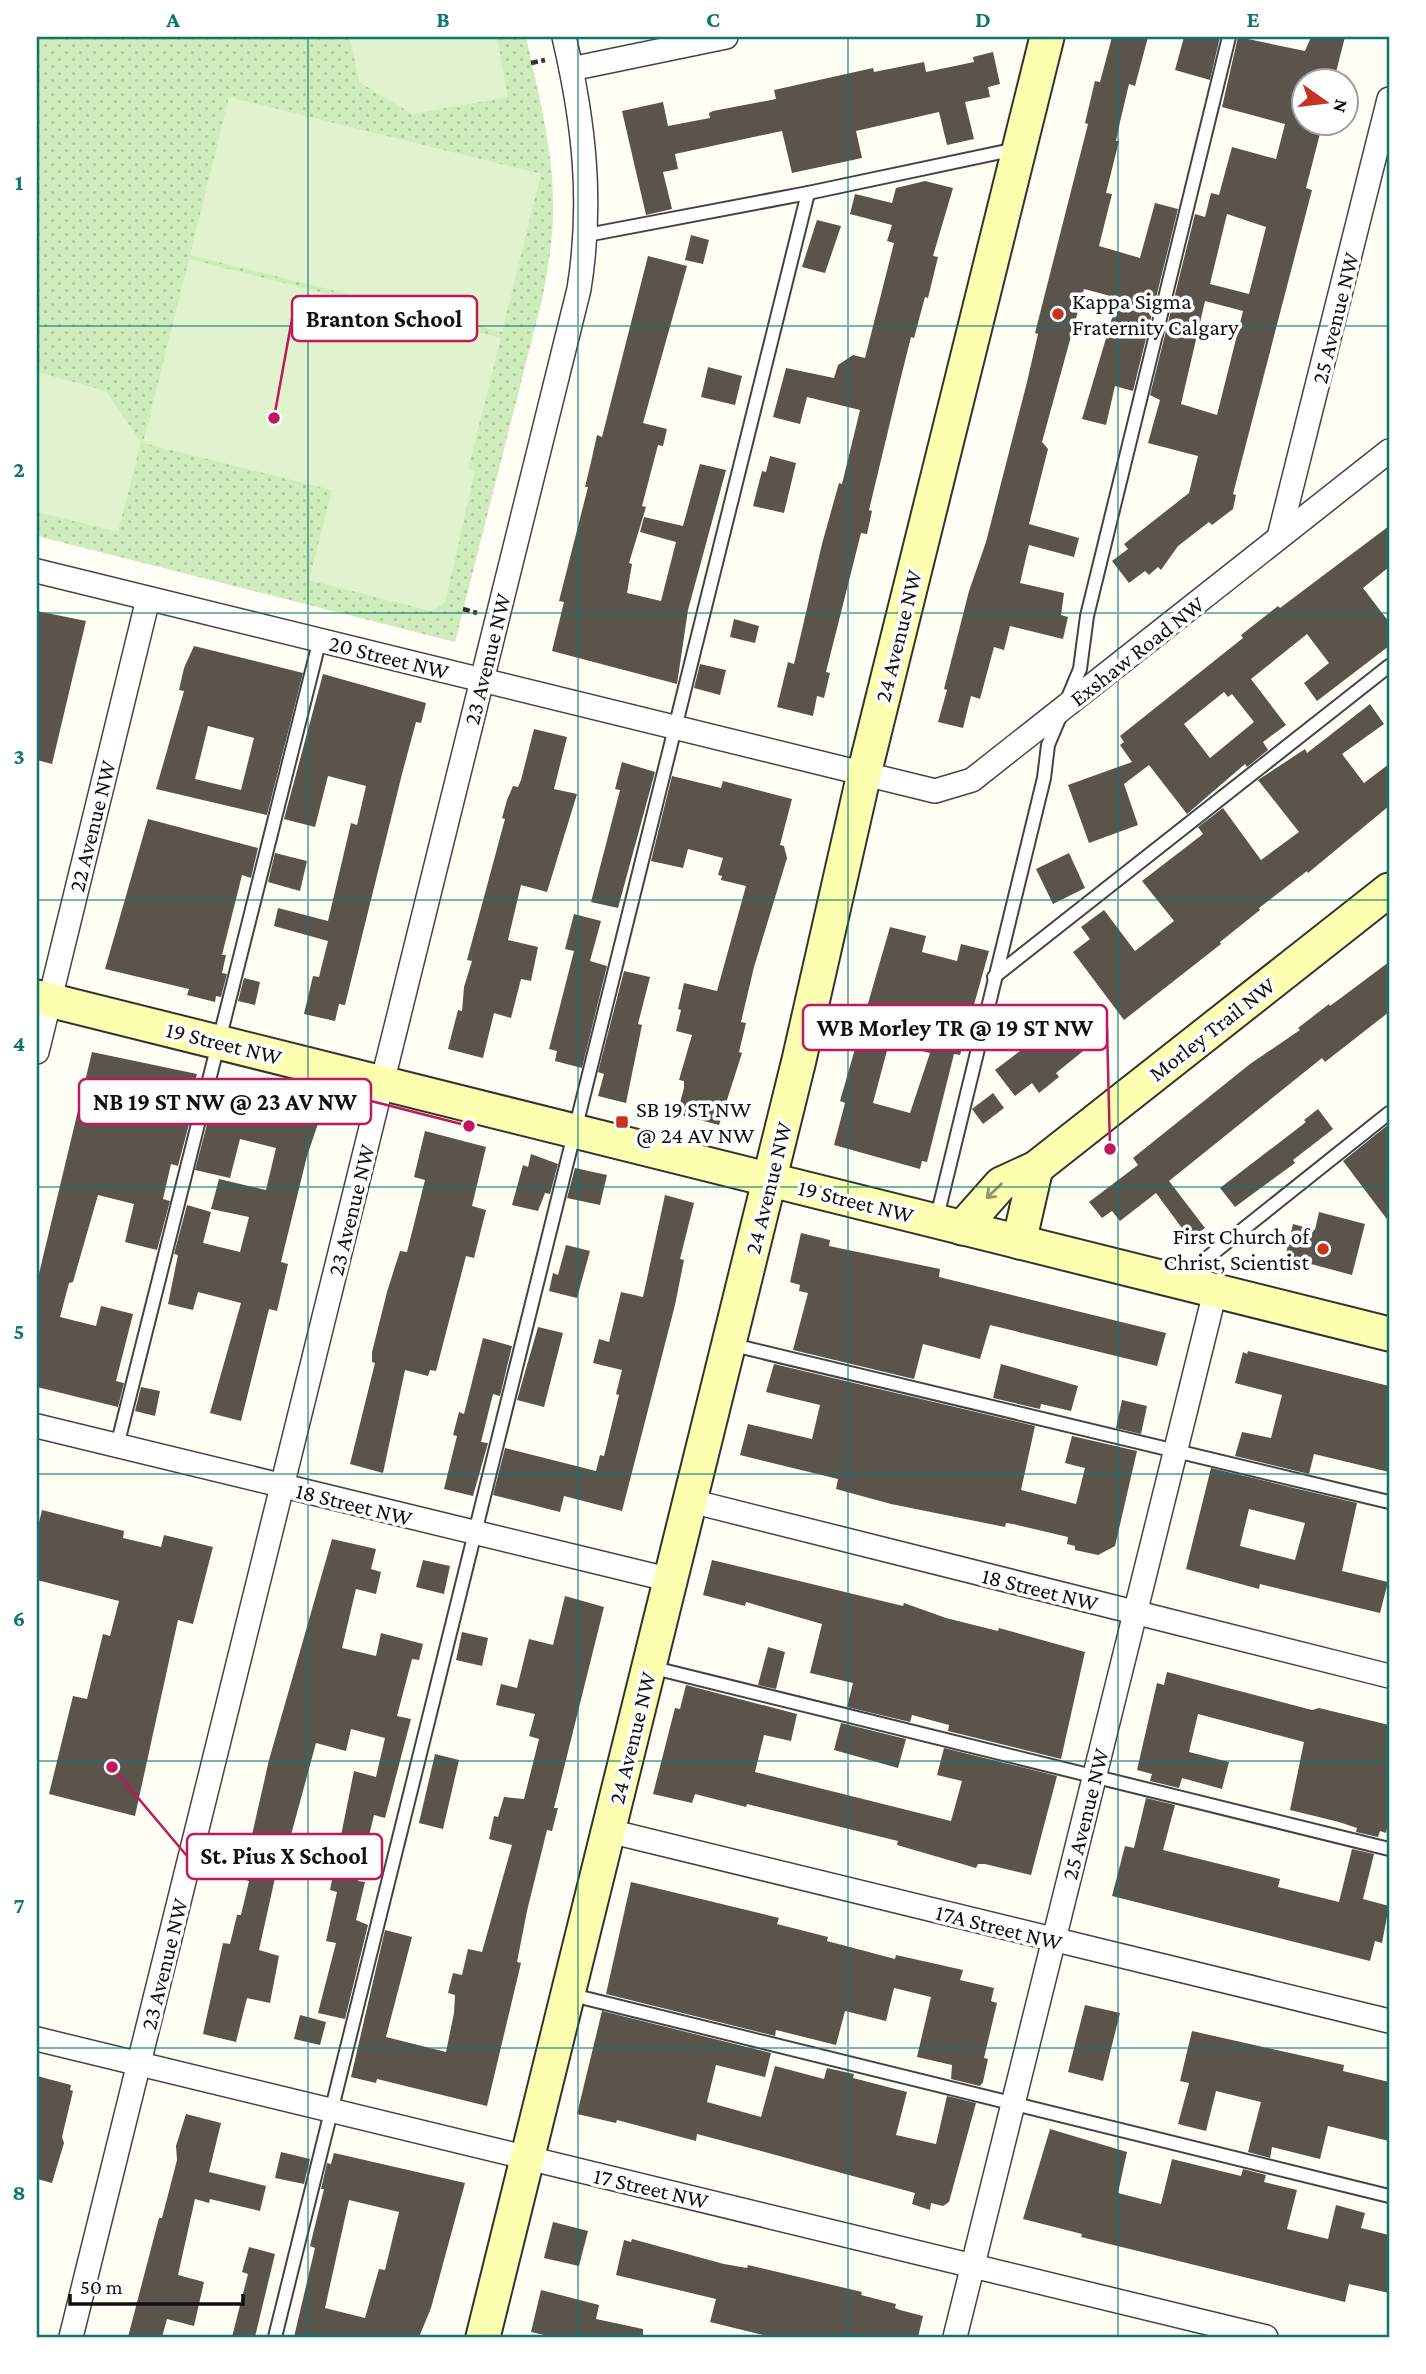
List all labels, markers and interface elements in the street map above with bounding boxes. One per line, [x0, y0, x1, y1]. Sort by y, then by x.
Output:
text: A [165, 6, 180, 32]
text: B [436, 6, 450, 32]
text: C [706, 6, 720, 32]
text: D [975, 6, 991, 32]
text: E [1246, 6, 1260, 32]
north arrow [1290, 66, 1360, 136]
text: N [1329, 97, 1353, 115]
text: 1 [15, 169, 24, 195]
street label: 25 Avenue NW [1306, 249, 1364, 386]
place label: Kappa Sigma Fraternity Calgary [1072, 288, 1239, 340]
callout: Branton School [292, 296, 477, 341]
text: Branton School [306, 305, 462, 332]
marker: Kappa Sigma Fraternity Calgary [1050, 306, 1066, 322]
text: 2 [13, 456, 25, 482]
street label: 24 Avenue NW [869, 566, 927, 705]
street label: 23 Avenue NW [458, 590, 516, 727]
street label: Exshaw Road NW [1065, 590, 1210, 711]
street label: 20 Street NW [326, 630, 453, 685]
text: 3 [13, 743, 25, 769]
street label: 22 Avenue NW [63, 757, 121, 894]
street label: Morley Trail NW [1144, 971, 1281, 1086]
callout: WB Morley TR @ 19 ST NW [803, 1005, 1107, 1050]
text: WB Morley TR @ 19 ST NW [816, 1014, 1093, 1041]
street label: 19 Street NW [164, 1016, 285, 1070]
text: 4 [13, 1030, 25, 1056]
callout: NB 19 ST NW @ 23 AV NW [79, 1079, 371, 1124]
text: NB 19 ST NW @ 23 AV NW [93, 1088, 357, 1115]
place label: SB 19 ST NW @ 24 AV NW [636, 1096, 755, 1148]
marker: SB 19 ST NW @ 24 AV NW [614, 1114, 630, 1130]
street label: 24 Avenue NW [739, 1118, 797, 1257]
street label: 23 Avenue NW [322, 1141, 380, 1278]
street label: 19 Street NW [796, 1174, 917, 1228]
one-way arrow [986, 1183, 1003, 1200]
place label: First Church of Christ, Scientist [1164, 1223, 1310, 1275]
marker: First Church of Christ, Scientist [1315, 1241, 1331, 1257]
text: 5 [13, 1318, 25, 1344]
street label: 18 Street NW [293, 1477, 416, 1531]
street label: 18 Street NW [979, 1562, 1102, 1616]
text: 6 [13, 1605, 25, 1631]
street label: 24 Avenue NW [603, 1668, 661, 1807]
street label: 25 Avenue NW [1056, 1745, 1114, 1882]
callout: St. Pius X School [187, 1834, 382, 1879]
text: St. Pius X School [200, 1842, 368, 1869]
text: 7 [13, 1892, 25, 1918]
street label: 23 Avenue NW [135, 1895, 193, 2032]
street label: 17A Street NW [933, 1899, 1066, 1955]
street label: 17 Street NW [591, 2162, 712, 2214]
text: 8 [12, 2179, 26, 2205]
scale bar [70, 2262, 243, 2306]
text: 50 m [80, 2275, 123, 2299]

